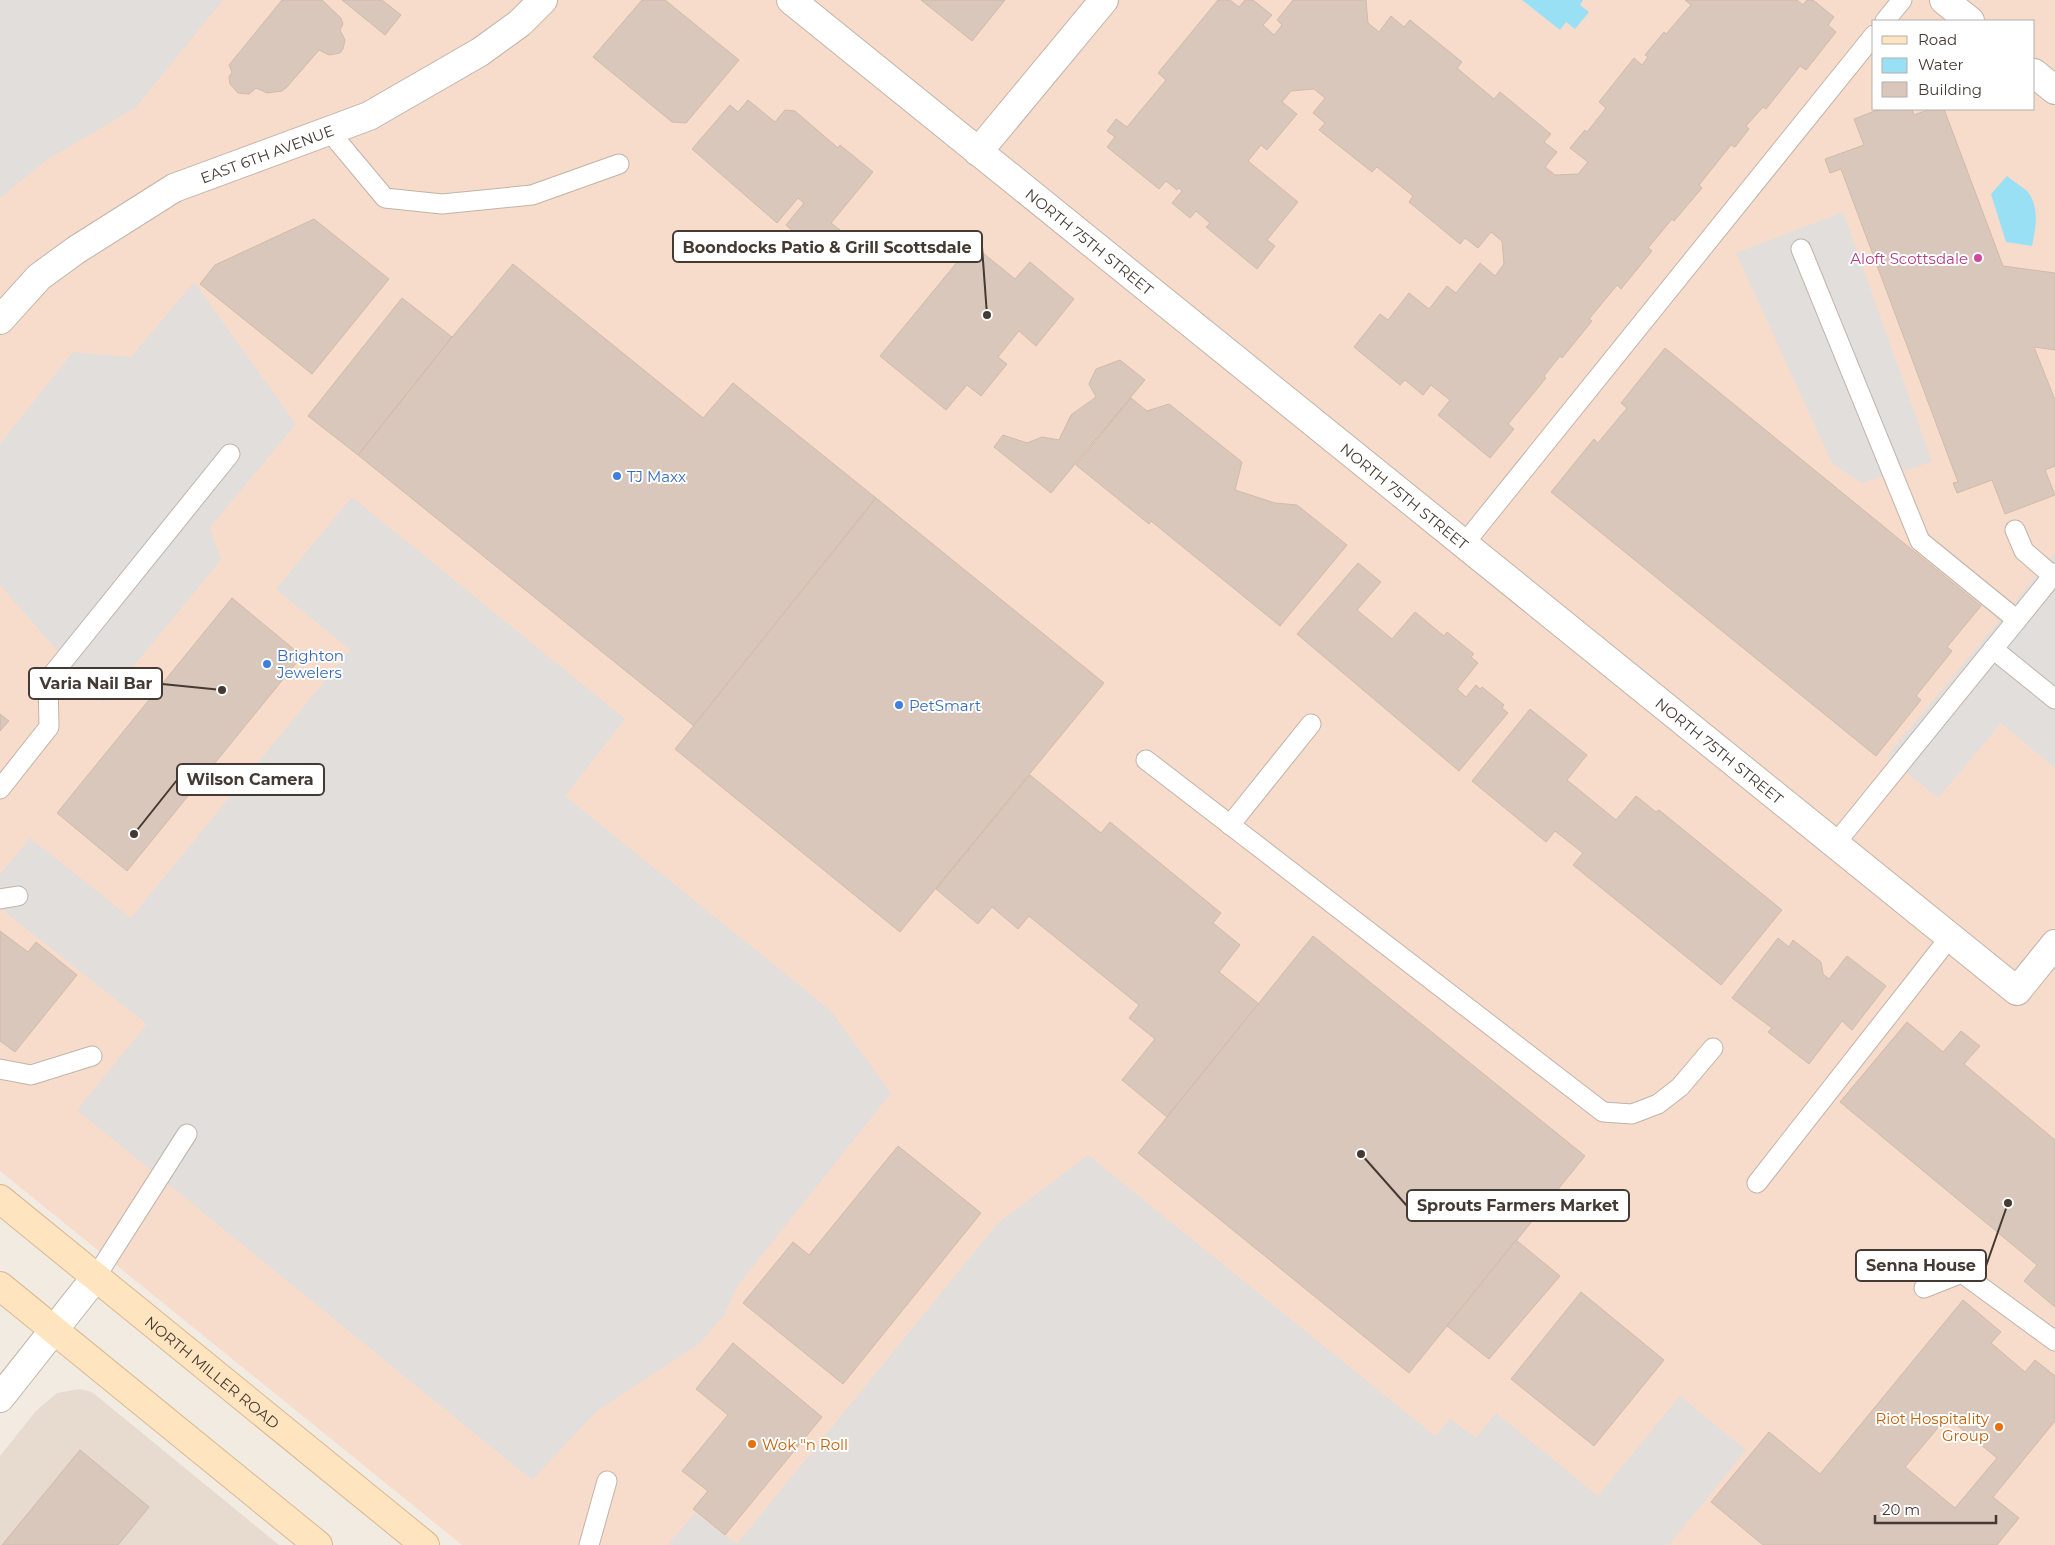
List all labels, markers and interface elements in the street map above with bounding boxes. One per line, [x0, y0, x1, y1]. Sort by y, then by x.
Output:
legend [1872, 20, 2035, 110]
text: Road [1918, 30, 1957, 49]
text: Water [1918, 55, 1964, 74]
text: Building [1918, 80, 1982, 99]
street label: EAST 6TH AVENUE [198, 120, 336, 187]
street label: NORTH 75TH STREET [1022, 184, 1158, 299]
callout: Boondocks Patio & Grill Scottsdale [673, 231, 982, 262]
text: Boondocks Patio & Grill Scottsdale [682, 238, 972, 257]
place label: Aloft Scottsdale [1850, 249, 1968, 268]
marker: Aloft Scottsdale [1972, 252, 1984, 264]
street label: NORTH 75TH STREET [1337, 439, 1473, 554]
place label: TJ Maxx [627, 467, 686, 486]
marker: TJ Maxx [611, 470, 623, 482]
place label: Brighton Jewelers [276, 646, 344, 682]
marker: Brighton Jewelers [261, 658, 273, 670]
callout: Varia Nail Bar [29, 668, 162, 699]
text: Varia Nail Bar [39, 674, 153, 693]
street label: NORTH 75TH STREET [1652, 693, 1788, 808]
place label: PetSmart [909, 696, 981, 715]
marker: PetSmart [893, 699, 905, 711]
callout: Wilson Camera [177, 764, 324, 795]
text: Wilson Camera [186, 770, 314, 789]
callout: Sprouts Farmers Market [1407, 1190, 1629, 1221]
text: Sprouts Farmers Market [1417, 1196, 1619, 1215]
callout: Senna House [1856, 1250, 1986, 1281]
text: Senna House [1866, 1256, 1976, 1275]
street label: NORTH MILLER ROAD [141, 1312, 284, 1432]
place label: Riot Hospitality Group [1875, 1409, 1990, 1445]
marker: Riot Hospitality Group [1993, 1421, 2005, 1433]
place label: Wok "n Roll [762, 1435, 848, 1454]
marker: Wok "n Roll [746, 1438, 758, 1450]
scale bar [1875, 1492, 1996, 1524]
text: 20 m [1882, 1500, 1920, 1519]

